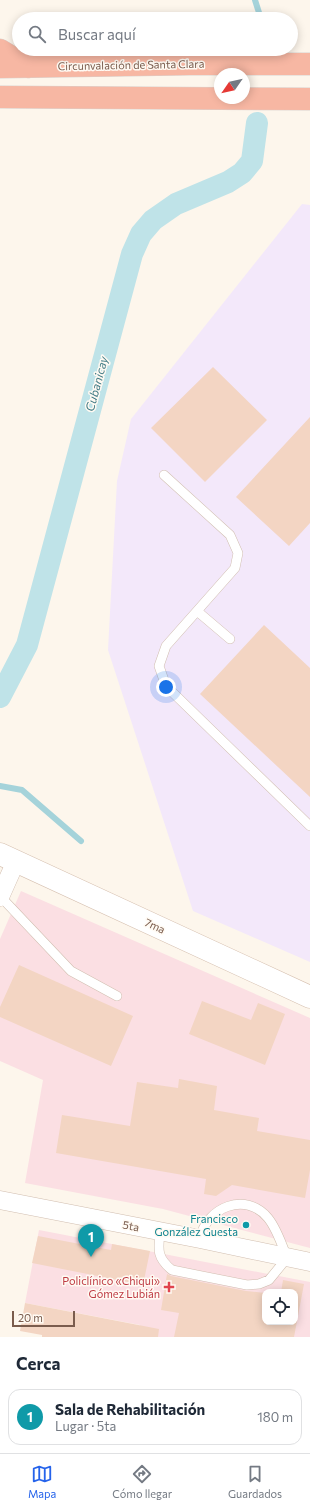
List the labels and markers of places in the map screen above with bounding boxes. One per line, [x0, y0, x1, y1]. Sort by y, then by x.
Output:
place label: Francisco González Guesta [154, 1212, 238, 1238]
marker: Francisco González Guesta [241, 1220, 251, 1230]
pin: 1 [78, 1224, 104, 1257]
place label: Policlínico «Chiqui» Gómez Lubián [62, 1274, 160, 1300]
marker: Policlínico «Chiqui» Gómez Lubián [163, 1281, 175, 1293]

